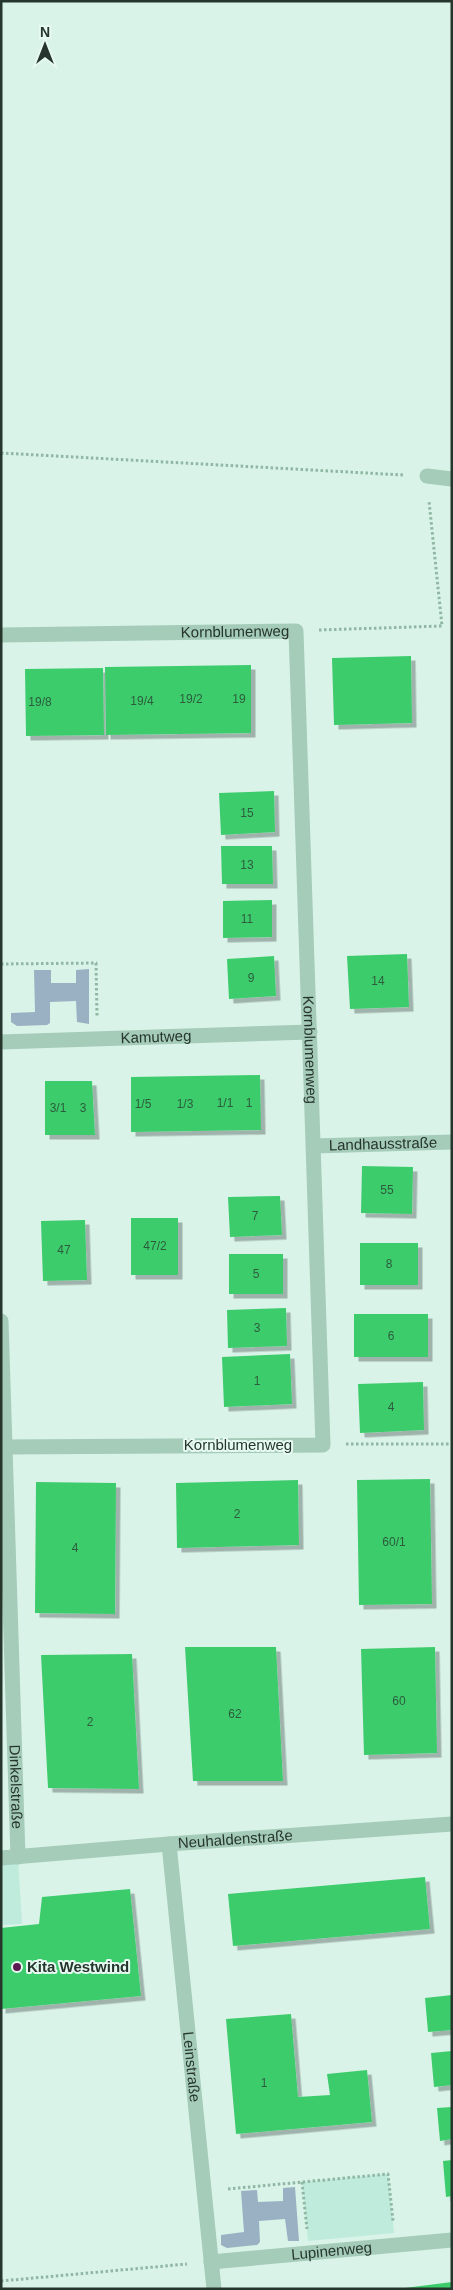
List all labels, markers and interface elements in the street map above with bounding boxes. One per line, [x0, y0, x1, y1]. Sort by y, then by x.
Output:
north arrow [20, 20, 70, 70]
text: N [40, 24, 50, 40]
street label: Kornblumenweg [181, 622, 289, 641]
house number: 19/2 [179, 692, 203, 706]
house number: 19 [232, 692, 246, 706]
house number: 19/4 [130, 694, 154, 708]
house number: 19/8 [28, 695, 52, 709]
house number: 15 [240, 806, 254, 820]
house number: 13 [240, 858, 254, 872]
house number: 11 [241, 912, 254, 926]
house number: 9 [248, 971, 255, 985]
house number: 14 [371, 974, 385, 988]
street label: Kornblumenweg [300, 995, 321, 1104]
street label: Kamutweg [120, 1027, 192, 1046]
house number: 1/1 [217, 1096, 234, 1110]
house number: 1 [246, 1096, 253, 1110]
house number: 1/5 [135, 1097, 152, 1111]
house number: 1/3 [177, 1097, 194, 1111]
house number: 3/1 [50, 1101, 67, 1115]
house number: 3 [80, 1101, 87, 1115]
street label: Landhausstraße [329, 1133, 437, 1154]
house number: 55 [380, 1183, 394, 1197]
house number: 7 [252, 1209, 259, 1223]
house number: 47/2 [143, 1239, 167, 1253]
house number: 47 [57, 1243, 71, 1257]
house number: 8 [386, 1257, 393, 1271]
house number: 5 [253, 1267, 260, 1281]
house number: 3 [254, 1321, 261, 1335]
house number: 6 [388, 1329, 395, 1343]
house number: 1 [254, 1374, 261, 1388]
house number: 4 [388, 1400, 395, 1414]
street label: Kornblumenweg [184, 1436, 292, 1453]
house number: 2 [234, 1507, 241, 1521]
house number: 60/1 [382, 1535, 406, 1549]
house number: 4 [72, 1541, 79, 1555]
house number: 60 [392, 1694, 406, 1708]
house number: 62 [228, 1707, 242, 1721]
house number: 2 [87, 1715, 94, 1729]
street label: Dinkelstraße [6, 1744, 26, 1829]
street label: Neuhaldenstraße [177, 1826, 293, 1851]
place label: Kita Westwind [27, 1958, 129, 1975]
marker: Kita Westwind [11, 1961, 23, 1973]
street label: Leinstraße [180, 2031, 204, 2103]
house number: 1 [261, 2076, 268, 2090]
street label: Lupinenweg [290, 2238, 373, 2263]

